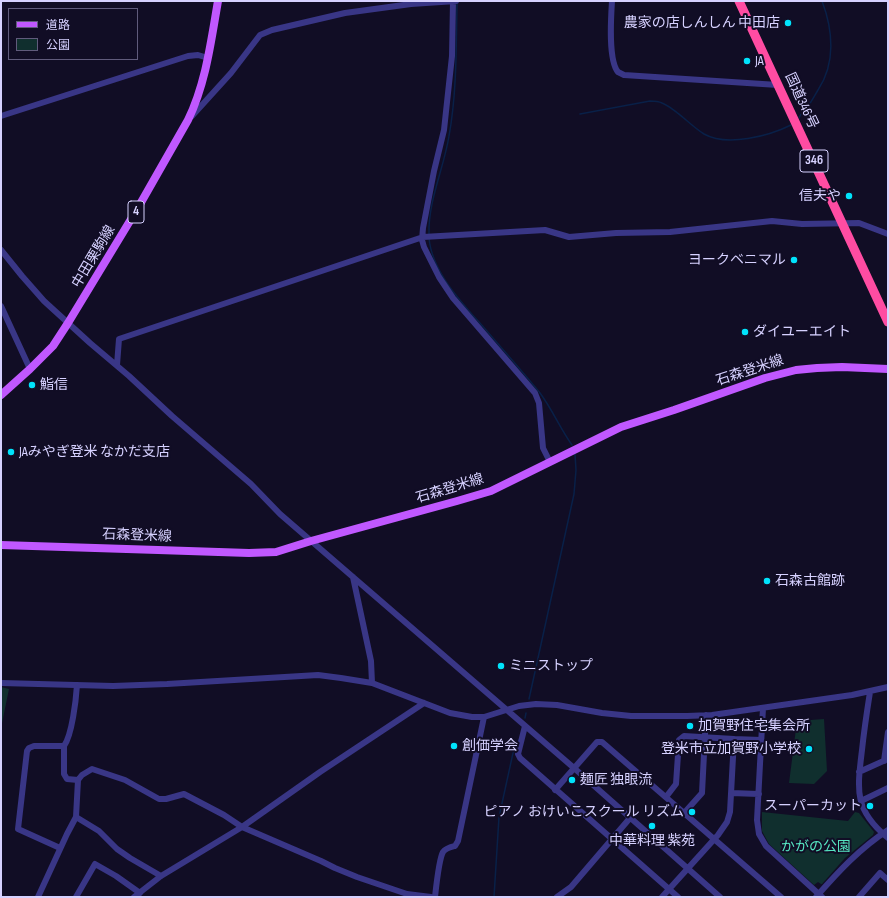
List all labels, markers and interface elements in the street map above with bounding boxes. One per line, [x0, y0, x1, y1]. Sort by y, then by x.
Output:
legend [8, 8, 138, 60]
place label: 農家の店しんしん 中田店 [624, 15, 780, 31]
text: 道路 [46, 18, 70, 33]
marker: 農家の店しんしん 中田店 [783, 18, 793, 28]
text: 公園 [46, 38, 70, 53]
place label: JA [755, 53, 764, 69]
marker: JA [742, 56, 752, 66]
street label: 国道346号 [781, 70, 821, 132]
road number: 346 [800, 150, 828, 172]
place label: 信夫や [799, 188, 841, 204]
marker: 信夫や [844, 191, 854, 201]
road number: 4 [128, 201, 144, 223]
street label: 中田栗駒線 [69, 223, 119, 291]
place label: ヨークベニマル [688, 252, 786, 268]
marker: ヨークベニマル [789, 255, 799, 265]
place label: ダイユーエイト [753, 324, 851, 340]
marker: ダイユーエイト [740, 327, 750, 337]
street label: 石森登米線 [714, 352, 786, 390]
place label: 鮨信 [40, 377, 68, 393]
marker: 鮨信 [27, 380, 37, 390]
place label: JAみやぎ登米 なかだ支店 [19, 444, 170, 460]
marker: JAみやぎ登米 なかだ支店 [6, 447, 16, 457]
street label: 石森登米線 [414, 471, 486, 507]
street label: 石森登米線 [102, 526, 172, 546]
place label: 石森古館跡 [775, 573, 845, 589]
marker: 石森古館跡 [762, 576, 772, 586]
place label: ミニストップ [509, 658, 593, 674]
marker: ミニストップ [496, 661, 506, 671]
place label: 加賀野住宅集会所 [698, 718, 810, 734]
marker: 加賀野住宅集会所 [685, 721, 695, 731]
place label: 創価学会 [462, 738, 518, 754]
marker: 創価学会 [449, 741, 459, 751]
place label: 登米市立加賀野小学校 [661, 741, 801, 757]
marker: 登米市立加賀野小学校 [804, 744, 814, 754]
place label: 麺匠 独眼流 [580, 772, 652, 788]
marker: 麺匠 独眼流 [567, 775, 577, 785]
place label: スーパーカット [764, 798, 862, 814]
marker: スーパーカット [865, 801, 875, 811]
place label: ピアノ おけいこスクール リズム [484, 804, 684, 820]
marker: ピアノ おけいこスクール リズム [687, 807, 697, 817]
marker: 中華料理 紫苑 [647, 821, 657, 831]
place label: 中華料理 紫苑 [609, 833, 695, 849]
park label: かがの公園 [781, 839, 851, 855]

